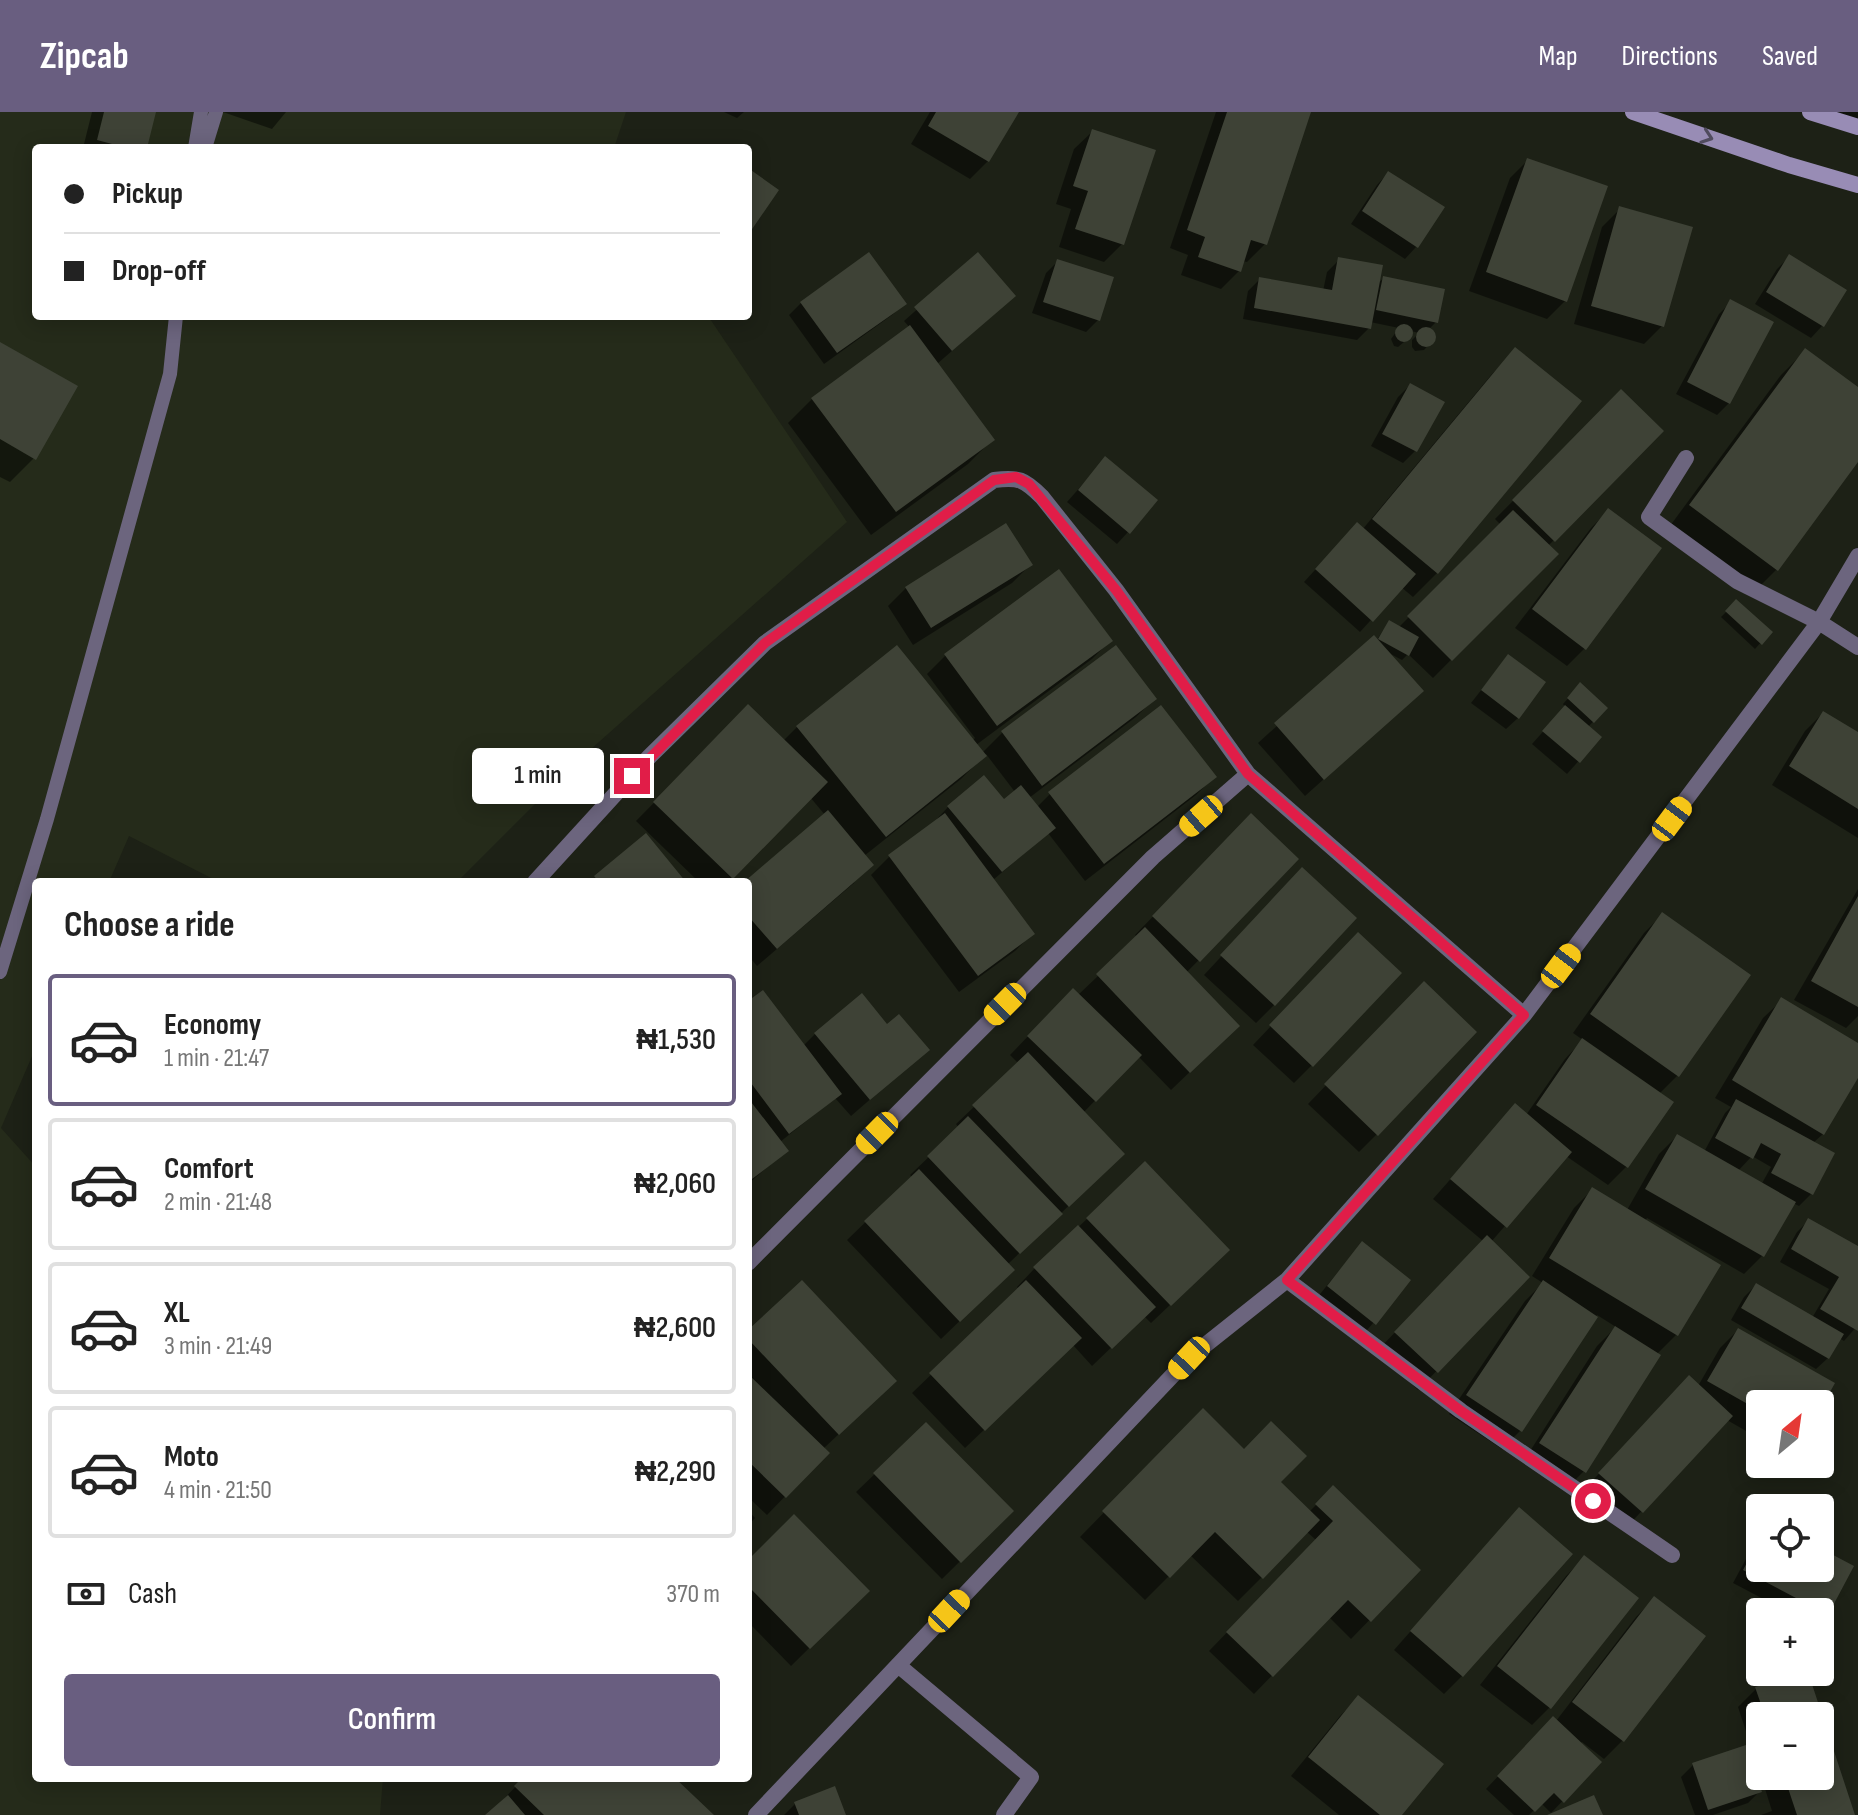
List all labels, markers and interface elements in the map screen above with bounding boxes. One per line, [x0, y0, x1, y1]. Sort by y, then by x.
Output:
text: Zipcab [40, 34, 129, 79]
text: Map [1539, 40, 1578, 73]
text: Directions [1622, 40, 1718, 73]
text: Saved [1762, 40, 1818, 73]
one-way arrow [1699, 128, 1713, 144]
text: Pickup [112, 176, 183, 212]
text: Drop-off [112, 253, 206, 289]
callout: 1 min [472, 748, 604, 804]
route end [614, 758, 650, 794]
text: 1 min [514, 760, 562, 791]
car [1175, 791, 1227, 841]
car [1648, 793, 1696, 845]
text: Choose a ride [64, 904, 235, 947]
car [1537, 940, 1585, 992]
car [980, 979, 1030, 1029]
icon: car [68, 1004, 140, 1076]
text: Economy [164, 1007, 261, 1043]
text: ₦1,530 [636, 1022, 716, 1058]
text: 1 min · 21:47 [164, 1043, 269, 1074]
car [852, 1108, 902, 1158]
icon: car [68, 1148, 140, 1220]
text: Comfort [164, 1151, 254, 1187]
text: ₦2,060 [634, 1166, 716, 1202]
text: 2 min · 21:48 [164, 1187, 272, 1218]
icon: car [68, 1292, 140, 1364]
text: XL [164, 1295, 190, 1331]
text: ₦2,600 [634, 1310, 716, 1346]
text: 3 min · 21:49 [164, 1331, 272, 1362]
car [1164, 1332, 1214, 1384]
north arrow [1746, 1390, 1834, 1478]
map controls [1746, 1390, 1834, 1790]
icon: car [68, 1436, 140, 1508]
text: Moto [164, 1439, 219, 1475]
text: ₦2,290 [635, 1454, 716, 1490]
text: 4 min · 21:50 [164, 1475, 272, 1506]
route start [1575, 1483, 1611, 1519]
button: locate [1746, 1494, 1834, 1582]
icon: cash [64, 1572, 108, 1616]
text: Cash [128, 1576, 177, 1612]
text: 370 m [666, 1579, 720, 1610]
car [924, 1585, 974, 1637]
button: + [1746, 1598, 1834, 1686]
button: Confirm [64, 1674, 720, 1766]
button: − [1746, 1702, 1834, 1790]

